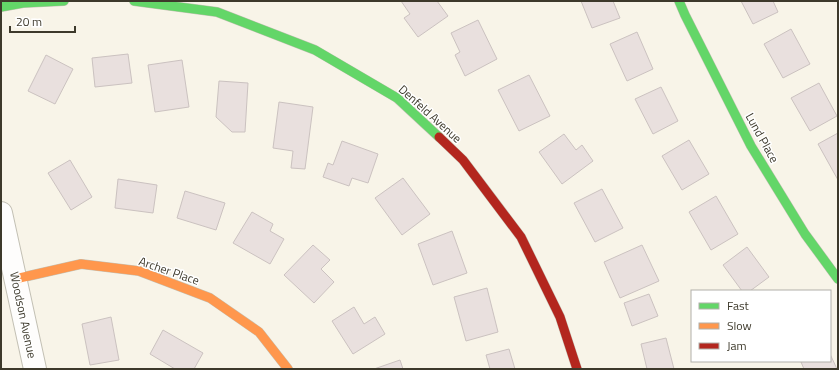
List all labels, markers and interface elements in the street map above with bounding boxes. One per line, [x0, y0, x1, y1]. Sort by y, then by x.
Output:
scale bar [10, 8, 75, 34]
text: 20 m [16, 12, 42, 31]
street label: Denfeld Avenue [394, 80, 466, 147]
street label: Lund Place [741, 109, 784, 166]
street label: Archer Place [136, 251, 202, 290]
street label: Woodson Avenue [5, 270, 42, 360]
legend [691, 290, 831, 362]
text: Fast [727, 296, 750, 315]
text: Slow [727, 316, 752, 335]
text: Jam [727, 336, 747, 355]

